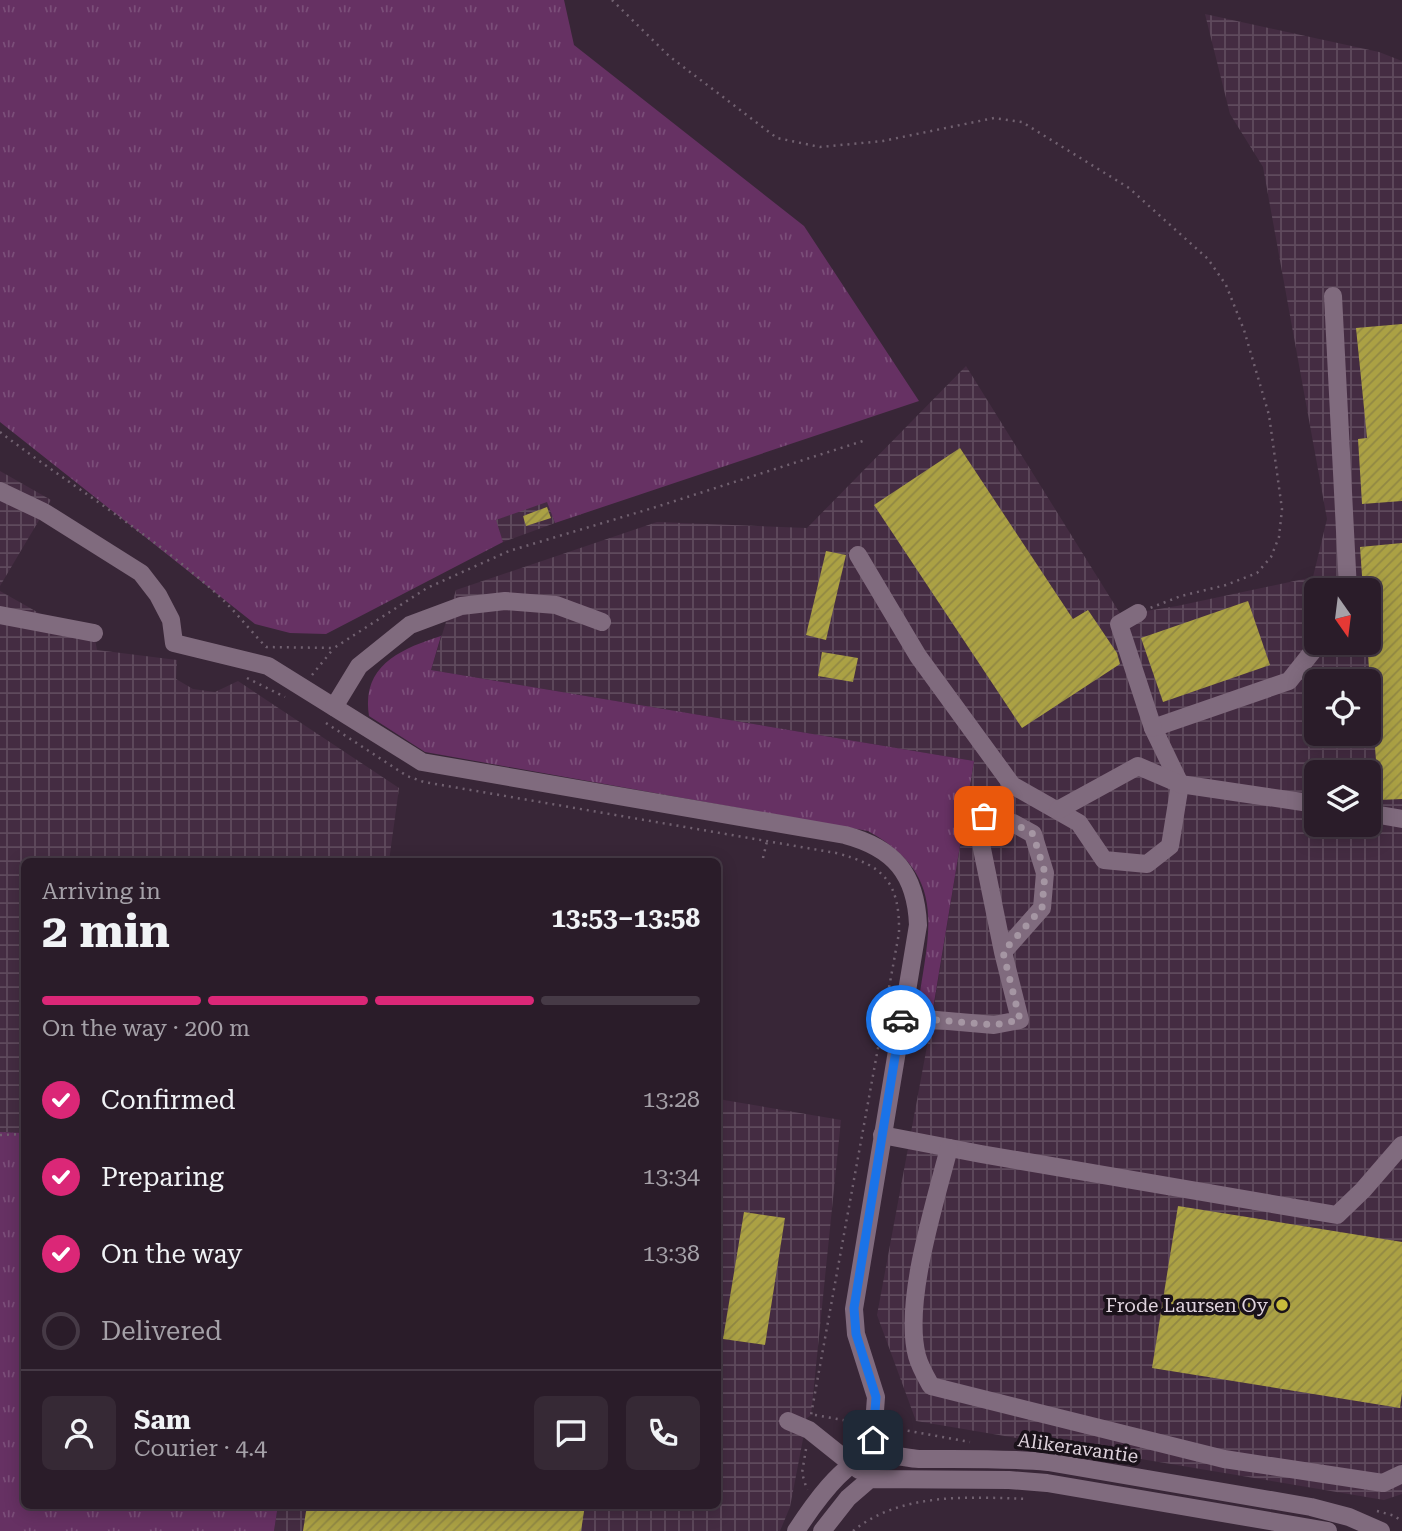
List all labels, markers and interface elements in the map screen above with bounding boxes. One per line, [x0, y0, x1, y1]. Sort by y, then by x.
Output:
north arrow [1304, 578, 1381, 654]
map controls [1304, 578, 1381, 837]
button: locate [1304, 669, 1381, 746]
button: layers [1304, 760, 1381, 837]
pin [954, 786, 1014, 846]
icon: bag [965, 797, 1003, 835]
text: Arriving in [42, 878, 161, 905]
text: 13:53–13:58 [551, 903, 700, 933]
text: 2 min [42, 904, 170, 958]
courier [866, 985, 936, 1055]
icon: car [882, 1001, 920, 1039]
text: On the way · 200 m [42, 1015, 250, 1042]
icon: check [42, 1081, 80, 1119]
text: Confirmed [101, 1085, 236, 1115]
text: 13:28 [643, 1086, 700, 1113]
icon: check [42, 1158, 80, 1196]
text: Preparing [101, 1162, 224, 1192]
text: 13:34 [643, 1163, 700, 1190]
icon: check [42, 1235, 80, 1273]
text: On the way [101, 1239, 242, 1269]
text: 13:38 [643, 1240, 700, 1267]
place label: Frode Laursen Oy [1105, 1294, 1269, 1317]
marker: Frode Laursen Oy [1274, 1297, 1290, 1313]
text: Delivered [101, 1316, 222, 1346]
button: person [42, 1396, 116, 1470]
button: chat [534, 1396, 608, 1470]
button: phone [626, 1396, 700, 1470]
text: Sam [134, 1405, 191, 1435]
pin [843, 1410, 903, 1470]
icon: home [854, 1421, 892, 1459]
street label: Alikeravantie [1016, 1428, 1140, 1468]
text: Courier · 4.4 [134, 1435, 267, 1462]

